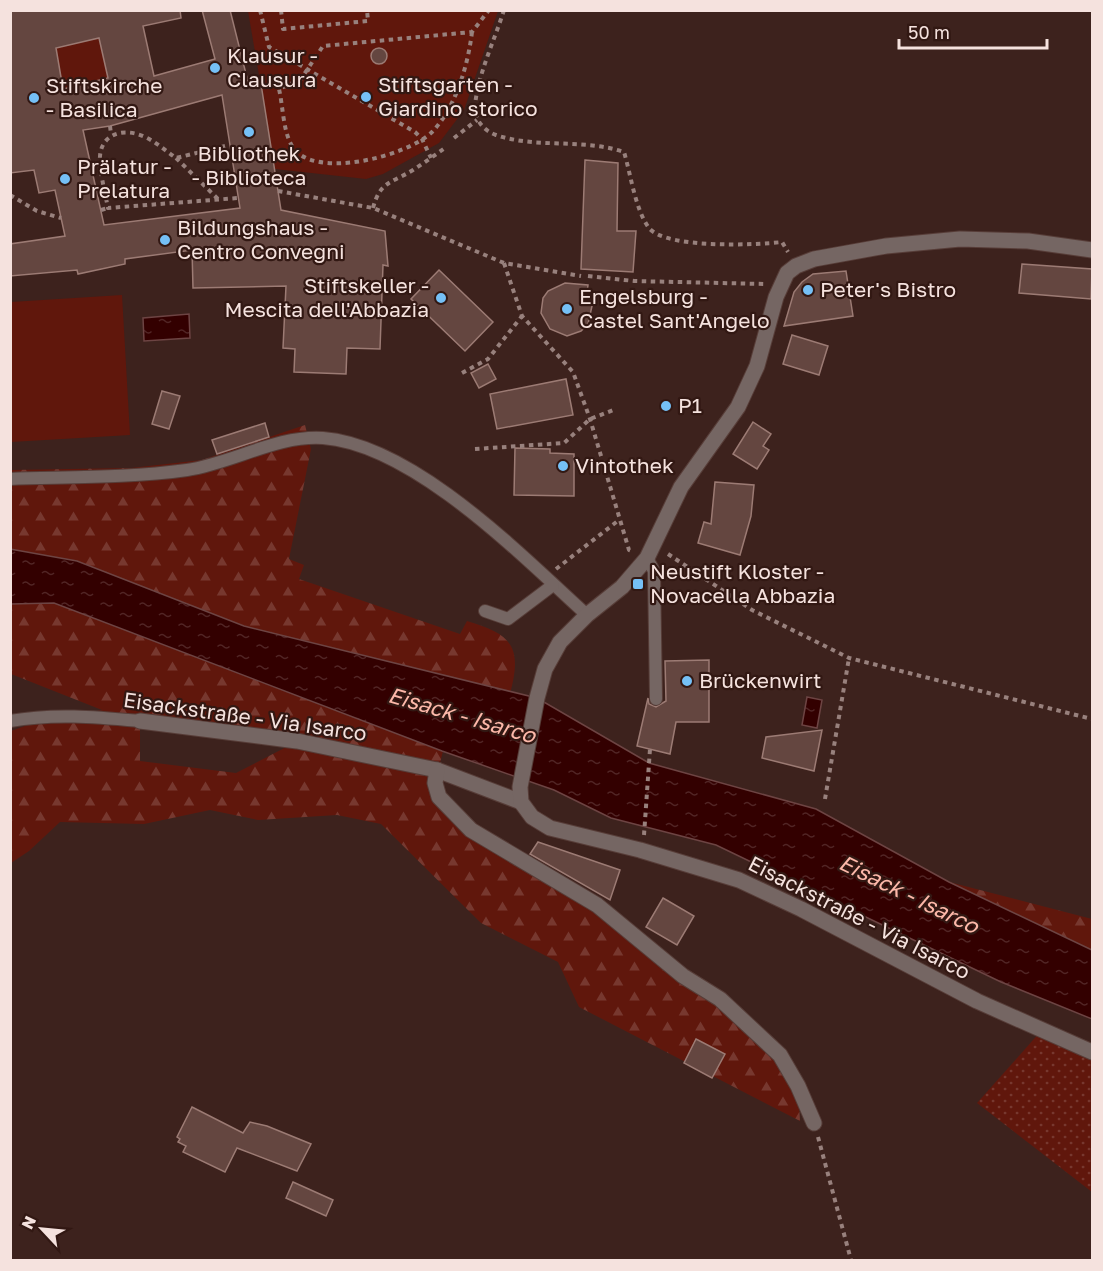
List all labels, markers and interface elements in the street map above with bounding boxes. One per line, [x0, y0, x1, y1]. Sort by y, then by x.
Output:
scale bar [899, 12, 1048, 50]
text: 50 m [908, 21, 950, 43]
place label: Klausur - Clausura [227, 42, 318, 92]
marker: Klausur - Clausura [208, 61, 222, 75]
place label: Stiftsgarten - Giardino storico [378, 71, 538, 121]
place label: Stiftskirche - Basilica [46, 72, 162, 122]
marker: Stiftsgarten - Giardino storico [359, 90, 373, 104]
marker: Stiftskirche - Basilica [27, 91, 41, 105]
marker: Bibliothek - Biblioteca [242, 125, 256, 139]
place label: Bibliothek - Biblioteca [192, 140, 306, 190]
place label: Prälatur - Prelatura [77, 153, 172, 203]
marker: Prälatur - Prelatura [58, 172, 72, 186]
place label: Bildungshaus - Centro Convegni [177, 214, 345, 264]
marker: Bildungshaus - Centro Convegni [158, 233, 172, 247]
place label: Stiftskeller - Mescita dell'Abbazia [224, 272, 429, 322]
place label: Peter's Bistro [820, 276, 956, 302]
place label: Engelsburg - Castel Sant'Angelo [579, 283, 770, 333]
marker: Peter's Bistro [801, 283, 815, 297]
marker: Stiftskeller - Mescita dell'Abbazia [434, 291, 448, 305]
marker: Engelsburg - Castel Sant'Angelo [560, 302, 574, 316]
place label: P1 [678, 392, 702, 418]
marker: P1 [659, 399, 673, 413]
place label: Vintothek [575, 452, 674, 478]
marker: Vintothek [556, 459, 570, 473]
place label: Neustift Kloster - Novacella Abbazia [650, 558, 835, 608]
marker: Neustift Kloster - Novacella Abbazia [631, 577, 645, 591]
place label: Brückenwirt [699, 667, 821, 693]
marker: Brückenwirt [680, 674, 694, 688]
water label: Eisack - Isarco [385, 681, 541, 749]
street label: Eisackstraße - Via Isarco [122, 686, 368, 746]
water label: Eisack - Isarco [835, 848, 985, 940]
street label: Eisackstraße - Via Isarco [744, 850, 975, 984]
north arrow [12, 1199, 72, 1259]
text: N [17, 1213, 40, 1232]

